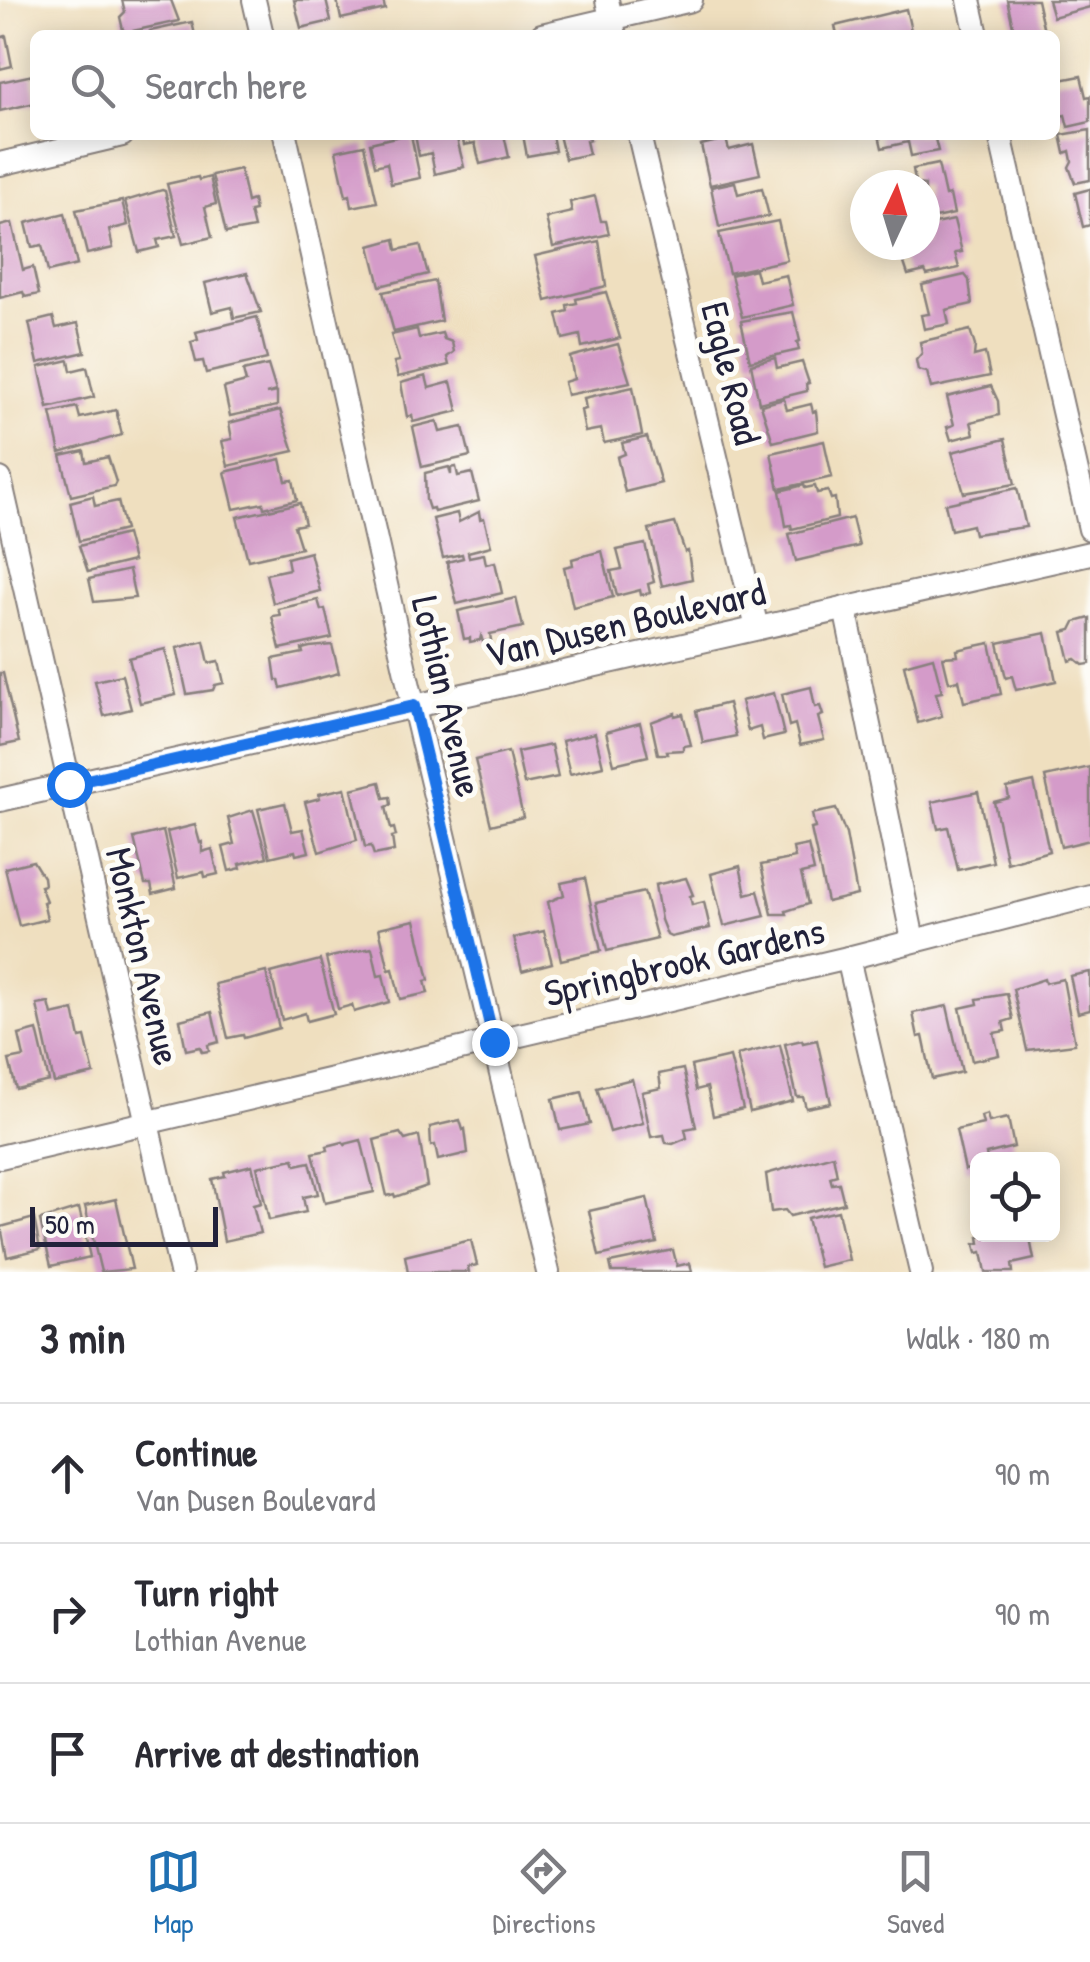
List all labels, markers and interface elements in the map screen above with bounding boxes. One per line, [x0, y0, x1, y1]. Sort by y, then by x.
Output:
search box [30, 30, 1060, 140]
icon: search [65, 58, 120, 113]
text: Search here [145, 59, 307, 111]
north arrow [850, 170, 940, 260]
street label: Eagle Road [689, 296, 775, 450]
street label: Van Dusen Boulevard [480, 564, 770, 679]
street label: Lothian Avenue [400, 591, 496, 801]
route start [47, 762, 93, 808]
street label: Monkton Avenue [94, 842, 194, 1070]
street label: Springbrook Gardens [539, 904, 829, 1018]
route end [472, 1020, 518, 1066]
map controls [970, 1152, 1060, 1242]
button: locate [970, 1152, 1060, 1242]
scale bar [30, 1202, 218, 1246]
text: 50 m [45, 1205, 95, 1243]
text: 3 min [40, 1309, 125, 1366]
text: Walk · 180 m [906, 1316, 1050, 1359]
text: Continue [135, 1426, 257, 1478]
icon: ahead [40, 1446, 95, 1501]
text: 90 m [995, 1452, 1050, 1495]
text: Van Dusen Boulevard [135, 1478, 376, 1521]
text: Turn right [135, 1566, 278, 1618]
icon: right [40, 1586, 95, 1641]
text: 90 m [995, 1592, 1050, 1635]
text: Lothian Avenue [135, 1618, 307, 1661]
icon: arrive [40, 1726, 95, 1781]
text: Arrive at destination [135, 1727, 419, 1779]
tab: Map [146, 1844, 201, 1942]
tab: Directions [492, 1844, 595, 1942]
tab: Saved [887, 1844, 944, 1942]

